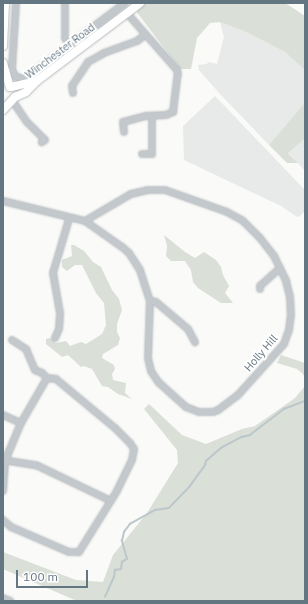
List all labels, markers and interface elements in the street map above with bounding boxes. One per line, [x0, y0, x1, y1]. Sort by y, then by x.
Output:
street label: Winchester Road [23, 21, 97, 81]
street label: Holly Hill [241, 332, 281, 374]
scale bar [18, 562, 90, 588]
text: 100 m [23, 569, 58, 584]

